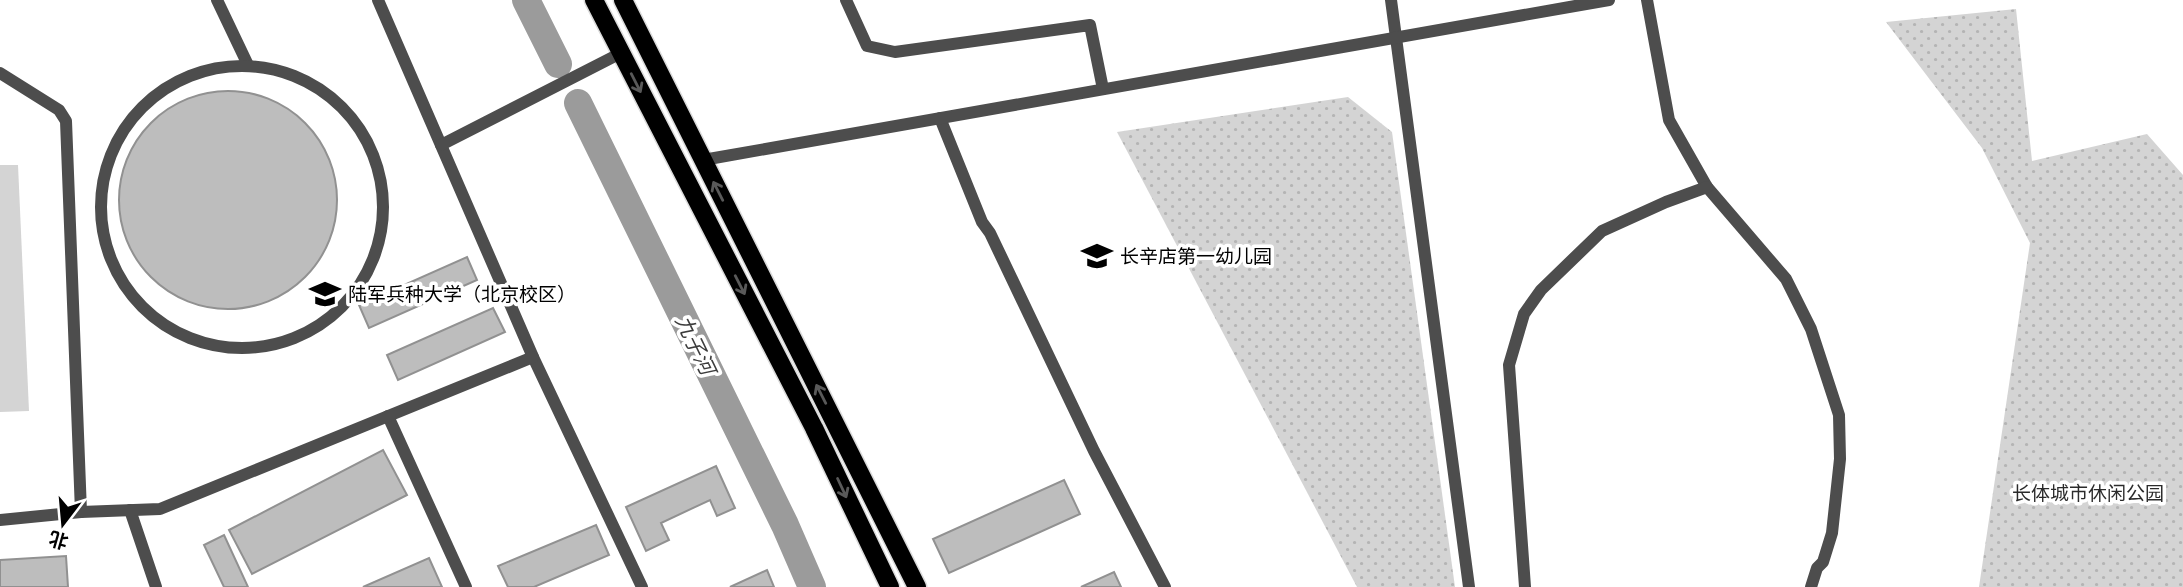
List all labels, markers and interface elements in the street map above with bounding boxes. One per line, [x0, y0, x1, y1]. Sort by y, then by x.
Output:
one-way arrow [630, 72, 644, 93]
one-way arrow [711, 181, 725, 202]
school or university icon: 长辛店第一幼儿园 [1080, 239, 1114, 273]
place label: 长辛店第一幼儿园 [1120, 246, 1272, 268]
one-way arrow [734, 274, 748, 295]
school or university icon: 陆军兵种大学（北京校区） [308, 277, 342, 311]
place label: 陆军兵种大学（北京校区） [348, 284, 576, 306]
water label: 九子河 [670, 311, 721, 383]
one-way arrow [813, 385, 827, 405]
one-way arrow [836, 477, 849, 499]
park label: 长体城市休闲公园 [2012, 483, 2164, 505]
north arrow [28, 489, 98, 559]
text: 北 [46, 526, 71, 553]

